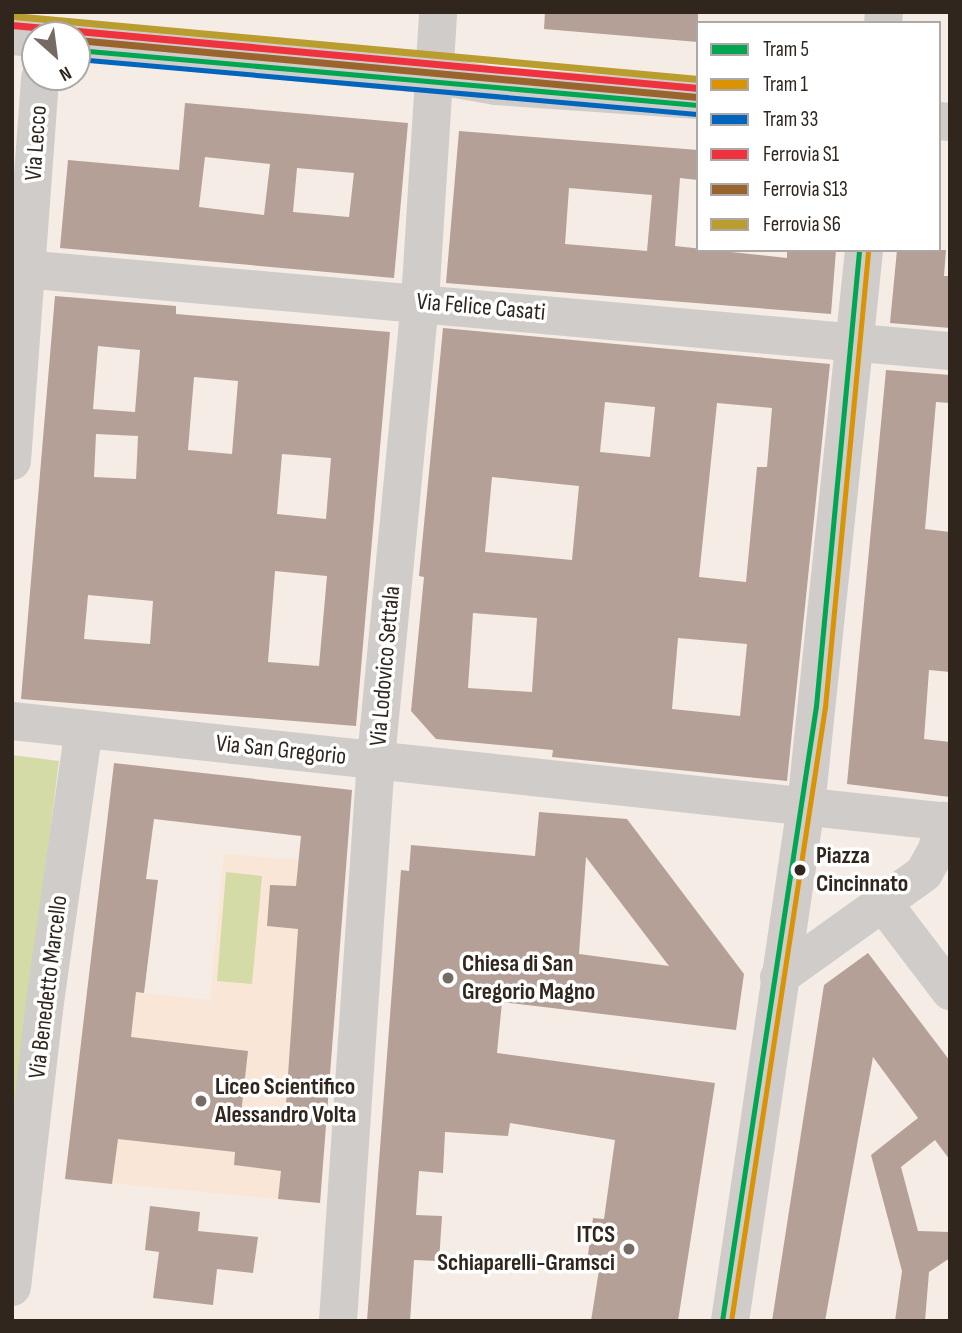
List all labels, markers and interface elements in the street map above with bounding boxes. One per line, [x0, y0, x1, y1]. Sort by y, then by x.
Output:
north arrow [21, 21, 91, 91]
legend [696, 21, 941, 252]
text: Tram 5 [763, 37, 809, 62]
text: N [55, 61, 75, 86]
text: Tram 1 [763, 72, 808, 97]
street label: Via Lecco [19, 104, 53, 182]
text: Tram 33 [763, 107, 818, 132]
text: Ferrovia S1 [763, 142, 839, 167]
text: Ferrovia S13 [763, 177, 848, 202]
text: Ferrovia S6 [763, 212, 841, 237]
street label: Via Felice Casati [415, 287, 547, 327]
street label: Via Lodovico Settala [364, 585, 406, 747]
street label: Via San Gregorio [214, 729, 348, 771]
place label: Piazza Cincinnato [816, 842, 908, 898]
marker: Piazza Cincinnato [790, 860, 810, 880]
street label: Via Benedetto Marcello [22, 894, 74, 1080]
place label: Chiesa di San Gregorio Magno [462, 950, 595, 1006]
marker: Chiesa di San Gregorio Magno [440, 970, 456, 986]
place label: Liceo Scientifico Alessandro Volta [215, 1073, 356, 1129]
marker: Liceo Scientifico Alessandro Volta [193, 1093, 209, 1109]
place label: ITCS Schiaparelli-Gramsci [437, 1221, 615, 1277]
marker: ITCS Schiaparelli-Gramsci [621, 1241, 637, 1257]

